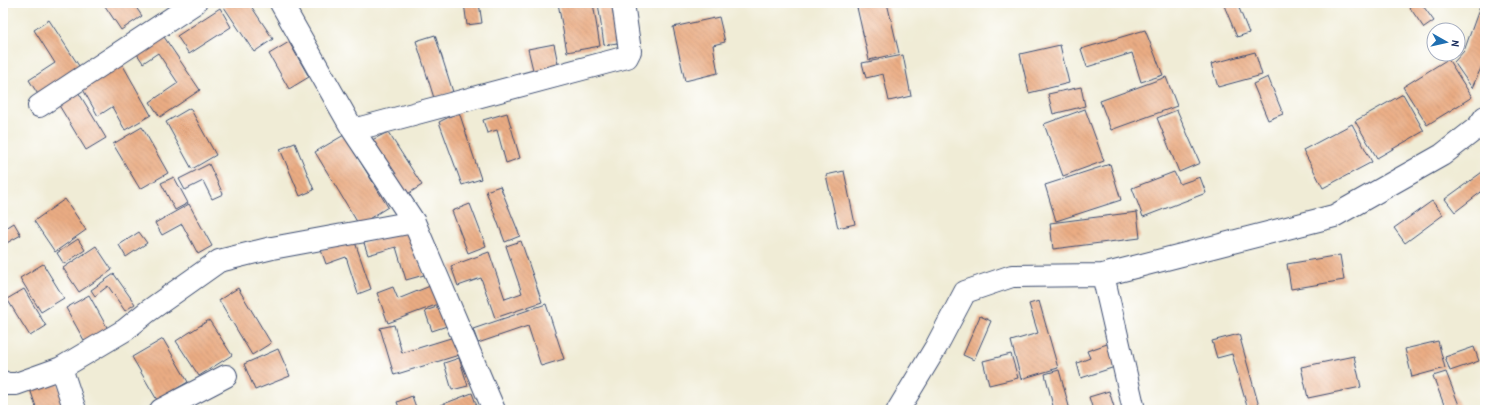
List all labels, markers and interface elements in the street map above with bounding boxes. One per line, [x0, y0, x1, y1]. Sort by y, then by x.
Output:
north arrow [1426, 22, 1466, 62]
text: N [1449, 40, 1463, 47]

